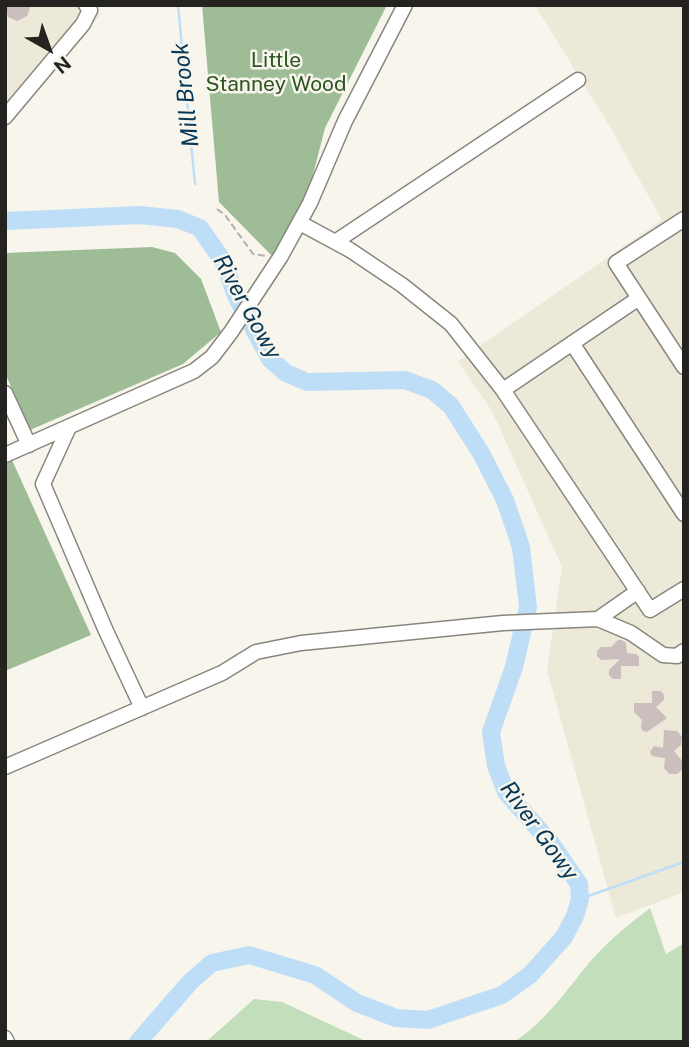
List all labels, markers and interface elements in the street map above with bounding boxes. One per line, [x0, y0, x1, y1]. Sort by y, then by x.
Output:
north arrow [14, 14, 84, 84]
water label: Mill Brook [167, 41, 205, 149]
park label: Little Stanney Wood [205, 48, 347, 98]
text: N [50, 52, 75, 78]
water label: River Gowy [207, 250, 287, 364]
water label: River Gowy [494, 776, 584, 886]

